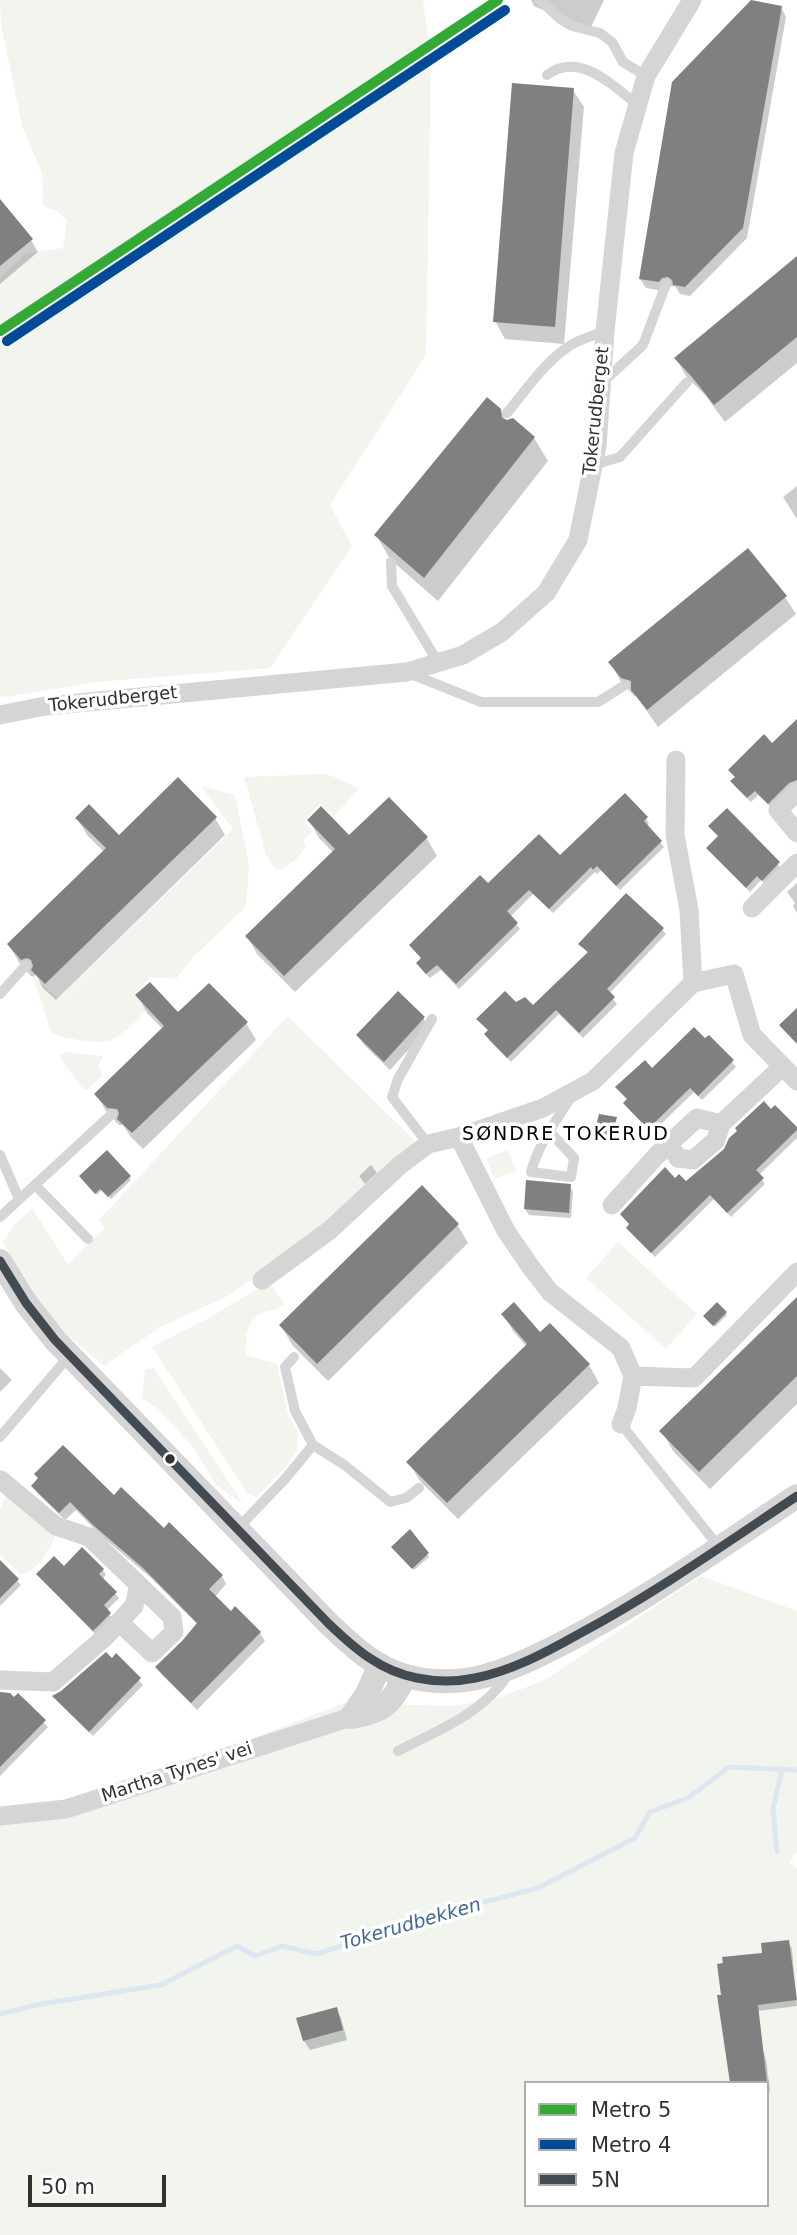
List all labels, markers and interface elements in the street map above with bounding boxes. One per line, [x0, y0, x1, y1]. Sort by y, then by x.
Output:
street label: Tokerudberget [580, 346, 614, 476]
street label: Tokerudberget [48, 683, 178, 717]
district label: SØNDRE TOKERUD [464, 1124, 668, 1146]
unlabelled marker [163, 1452, 177, 1466]
street label: Martha Tynes' vei [99, 1738, 255, 1808]
water label: Tokerudbekken [338, 1894, 484, 1956]
legend [524, 2081, 769, 2207]
text: Metro 5 [591, 2098, 671, 2122]
text: Metro 4 [591, 2133, 671, 2157]
scale bar [32, 2162, 170, 2206]
text: 5N [591, 2168, 620, 2192]
text: 50 m [41, 2175, 95, 2199]

